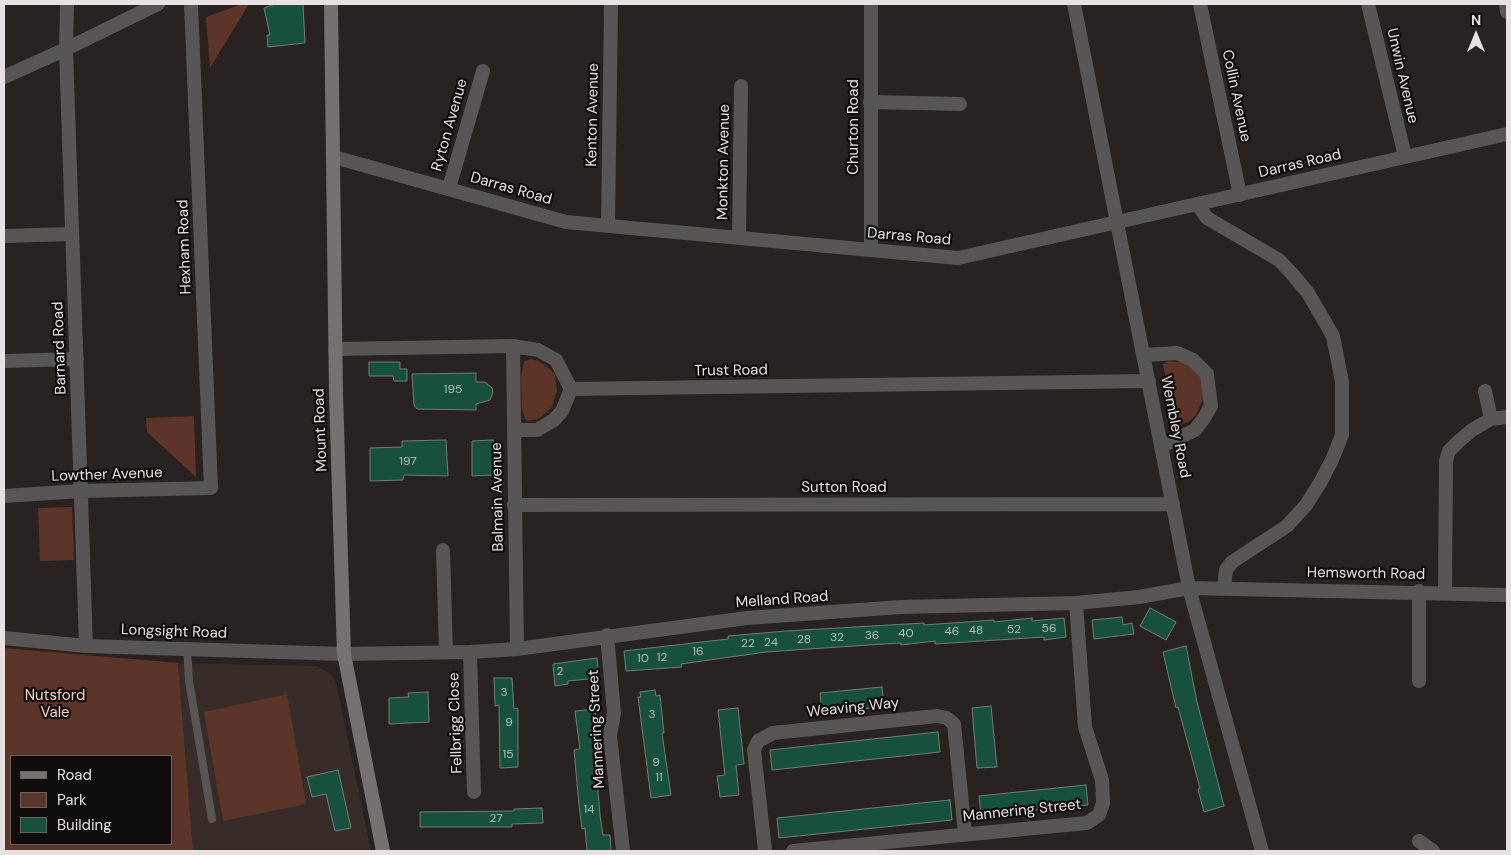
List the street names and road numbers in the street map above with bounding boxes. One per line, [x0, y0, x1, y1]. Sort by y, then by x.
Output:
street label: Unwin Avenue [1382, 27, 1422, 125]
street label: Collin Avenue [1217, 48, 1255, 144]
street label: Kenton Avenue [583, 63, 603, 167]
street label: Ryton Avenue [428, 77, 472, 173]
street label: Churton Road [845, 79, 863, 175]
street label: Monkton Avenue [714, 104, 734, 220]
street label: Darras Road [1257, 146, 1343, 182]
street label: Darras Road [468, 169, 554, 209]
street label: Hexham Road [174, 199, 196, 295]
street label: Darras Road [866, 224, 952, 250]
street label: Barnard Road [49, 301, 71, 395]
street label: Trust Road [694, 361, 768, 381]
street label: Wembley Road [1156, 374, 1194, 480]
street label: Mount Road [311, 388, 331, 472]
street label: Balmain Avenue [488, 442, 508, 552]
street label: Lowther Avenue [51, 464, 163, 486]
street label: Sutton Road [801, 479, 887, 497]
street label: Hemsworth Road [1307, 564, 1425, 584]
street label: Melland Road [735, 588, 829, 612]
street label: Longsight Road [121, 621, 227, 643]
street label: Mannering Street [585, 669, 609, 789]
street label: Fellbrigg Close [445, 672, 467, 774]
street label: Weaving Way [806, 694, 900, 722]
street label: Mannering Street [962, 796, 1082, 826]

